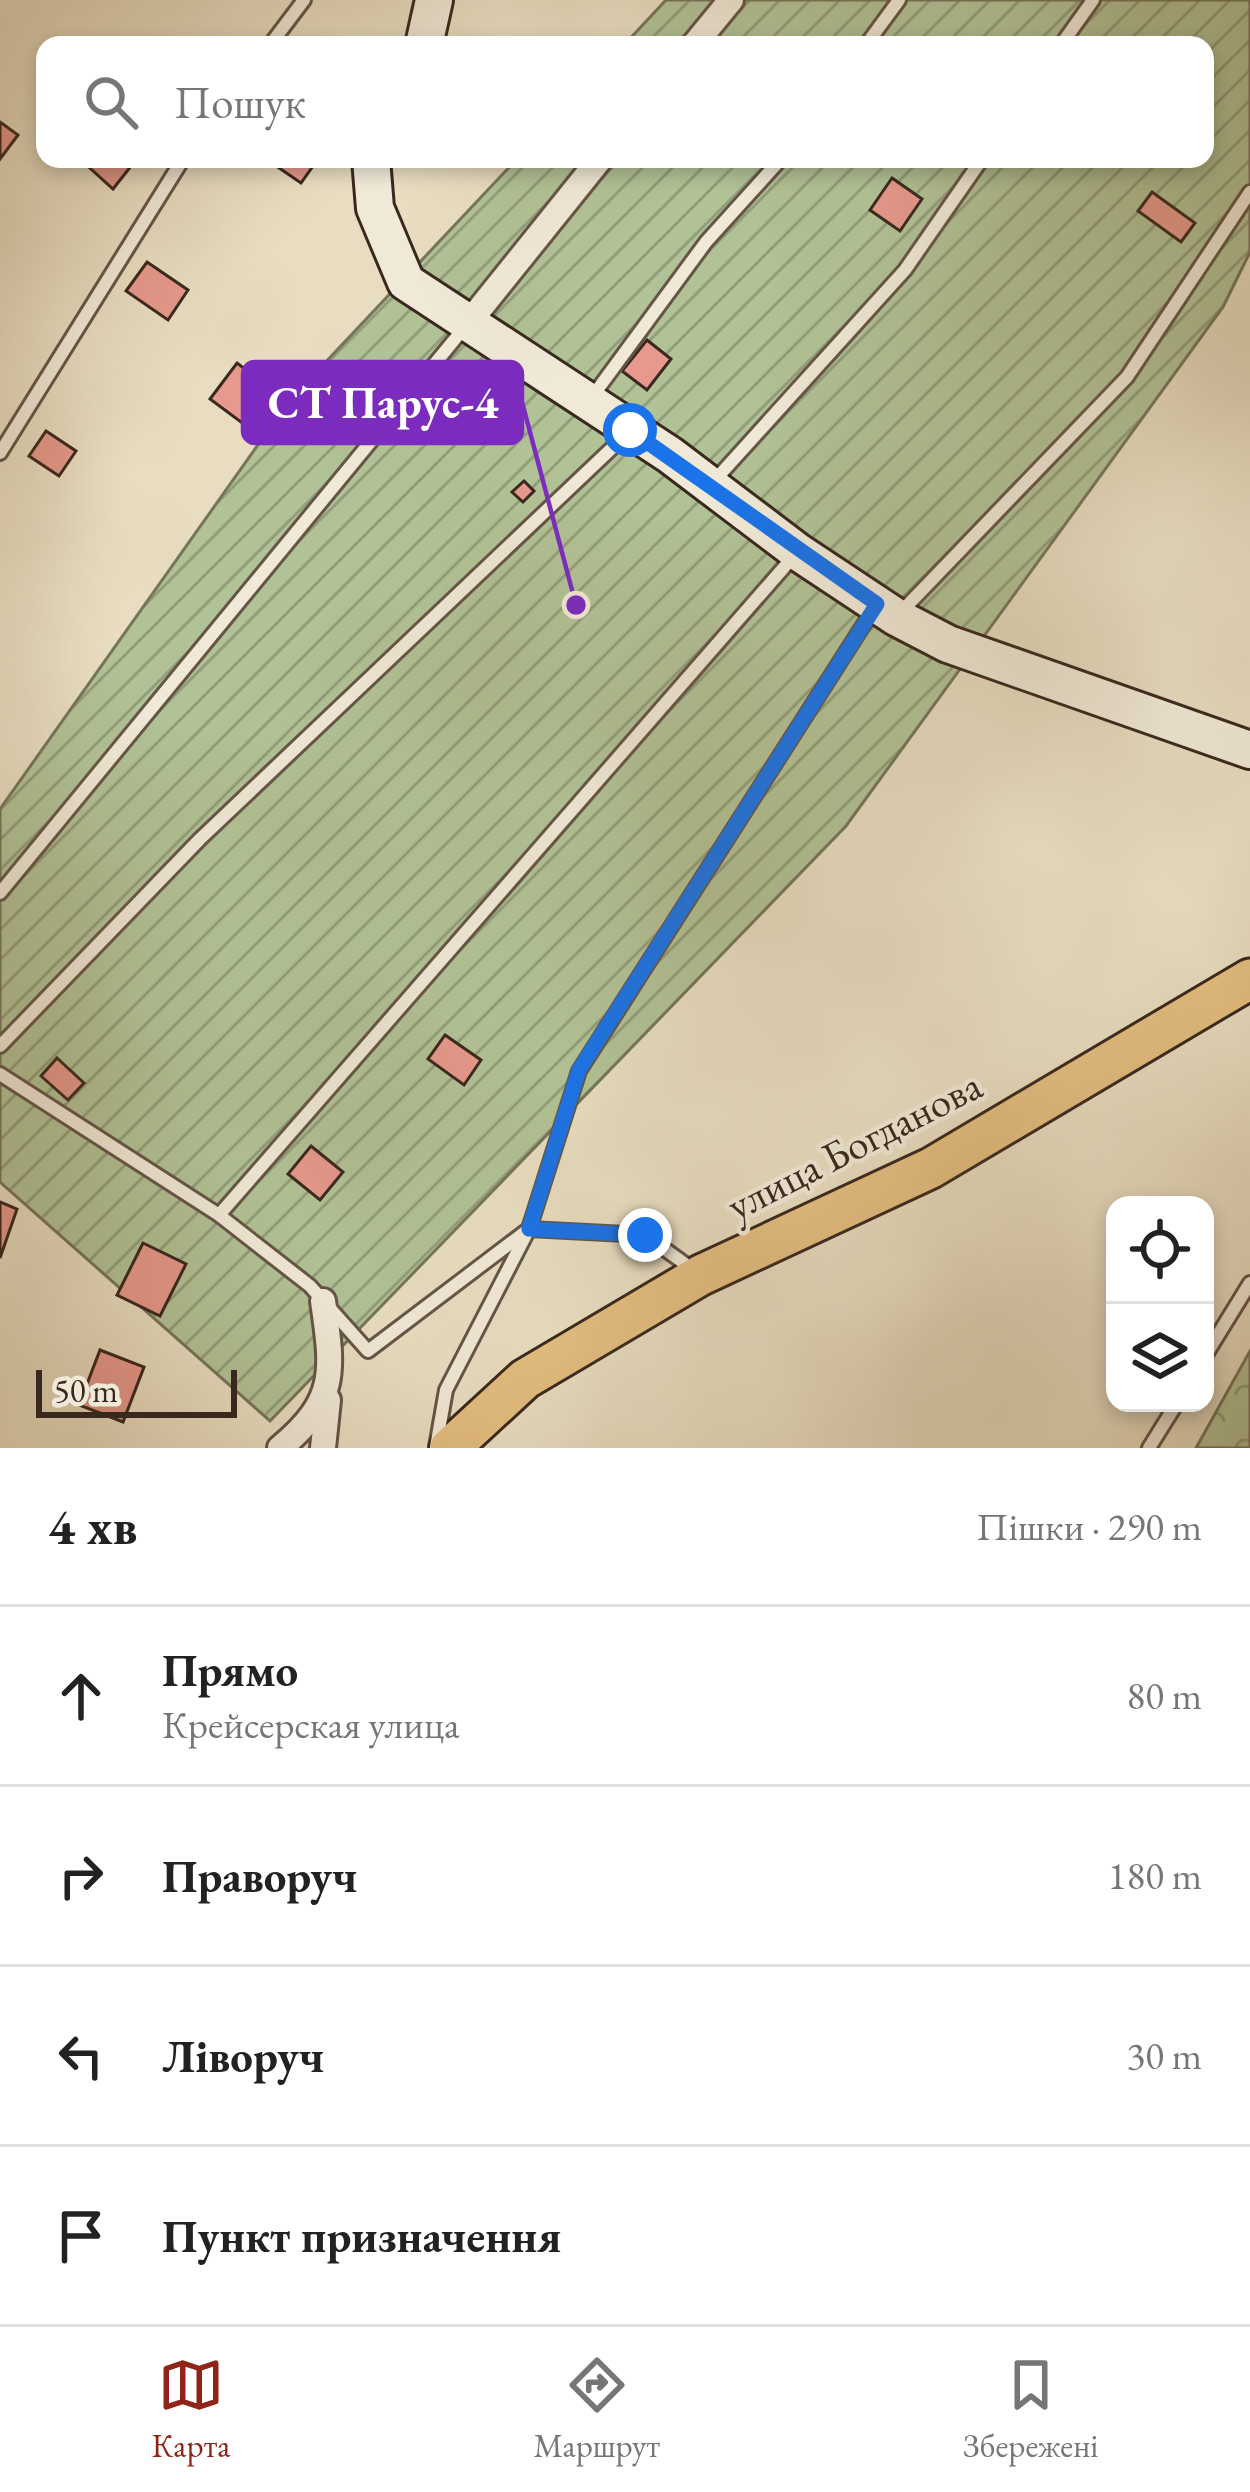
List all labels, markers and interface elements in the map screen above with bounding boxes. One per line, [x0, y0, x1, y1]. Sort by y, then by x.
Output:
search box [36, 36, 1214, 168]
icon: search [78, 69, 144, 135]
text: Пошук [174, 73, 306, 131]
callout: СТ Парус-4 [243, 362, 522, 443]
text: СТ Парус-4 [268, 373, 499, 431]
route start [603, 403, 657, 457]
street label: улица Богданова [717, 1057, 991, 1233]
map controls [1106, 1196, 1214, 1412]
button: locate [1106, 1196, 1214, 1304]
route end [618, 1208, 672, 1262]
button: layers [1106, 1304, 1214, 1412]
scale bar [36, 1364, 237, 1417]
text: 50 m [54, 1369, 118, 1412]
text: 4 хв [48, 1493, 137, 1559]
text: Пішки · 290 m [976, 1501, 1202, 1552]
text: Прямо [162, 1641, 298, 1699]
icon: ahead [48, 1663, 114, 1729]
text: 80 m [1126, 1670, 1202, 1721]
text: Крейсерская улица [162, 1699, 460, 1750]
icon: right [48, 1843, 114, 1909]
text: Праворуч [162, 1847, 357, 1905]
text: 180 m [1108, 1850, 1202, 1901]
icon: left [48, 2023, 114, 2089]
text: Ліворуч [162, 2027, 324, 2085]
text: 30 m [1126, 2030, 1202, 2081]
icon: arrive [48, 2203, 114, 2269]
text: Пункт призначення [162, 2207, 561, 2265]
tab: Карта [152, 2352, 230, 2467]
tab: Маршрут [533, 2352, 660, 2467]
tab: Збережені [963, 2352, 1098, 2467]

